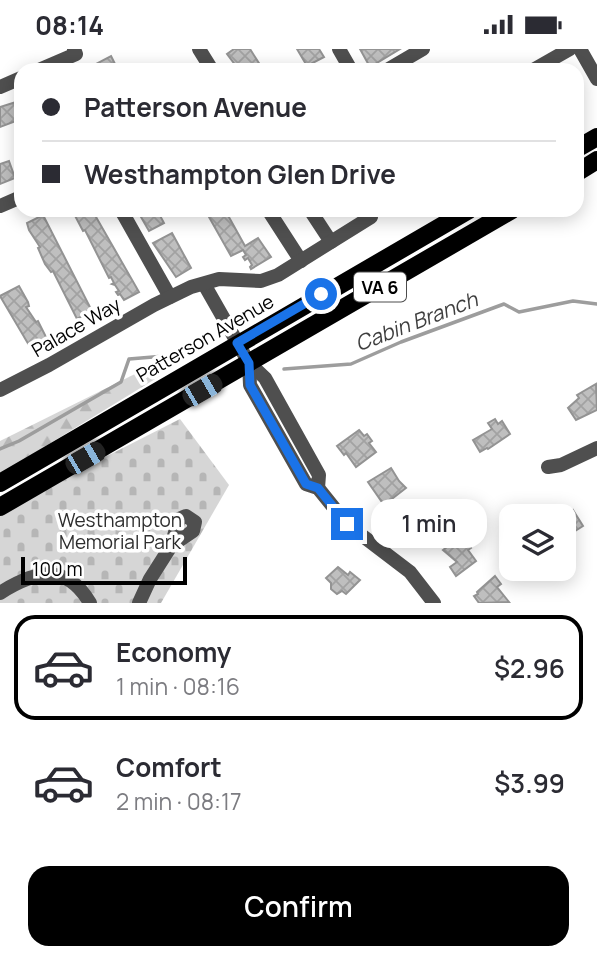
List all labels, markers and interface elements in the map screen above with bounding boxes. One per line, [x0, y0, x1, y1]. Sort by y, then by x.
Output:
text: 08:14 [35, 7, 104, 43]
text: Patterson Avenue [84, 89, 307, 125]
text: Westhampton Glen Drive [84, 156, 396, 192]
road number: VA 6 [354, 273, 406, 301]
route start [305, 278, 337, 310]
water label: Cabin Branch [351, 284, 483, 357]
street label: Patterson Avenue [132, 288, 278, 388]
street label: Palace Way [27, 291, 125, 363]
car [179, 370, 226, 410]
car [62, 438, 109, 478]
callout: 1 min [372, 499, 487, 549]
map controls [499, 504, 576, 581]
button: layers [499, 504, 576, 581]
park label: Westhampton Memorial Park [58, 507, 182, 555]
text: 1 min [402, 507, 456, 539]
route end [331, 508, 363, 540]
scale bar [21, 554, 187, 586]
text: 100 m [32, 556, 83, 582]
text: Economy [116, 634, 231, 670]
icon: car [32, 636, 95, 699]
text: $2.96 [494, 650, 565, 686]
text: 1 min · 08:16 [116, 670, 240, 702]
text: Comfort [116, 749, 222, 785]
icon: car [32, 751, 95, 814]
text: $3.99 [494, 765, 565, 801]
text: 2 min · 08:17 [116, 785, 241, 817]
button: Confirm [28, 866, 569, 946]

